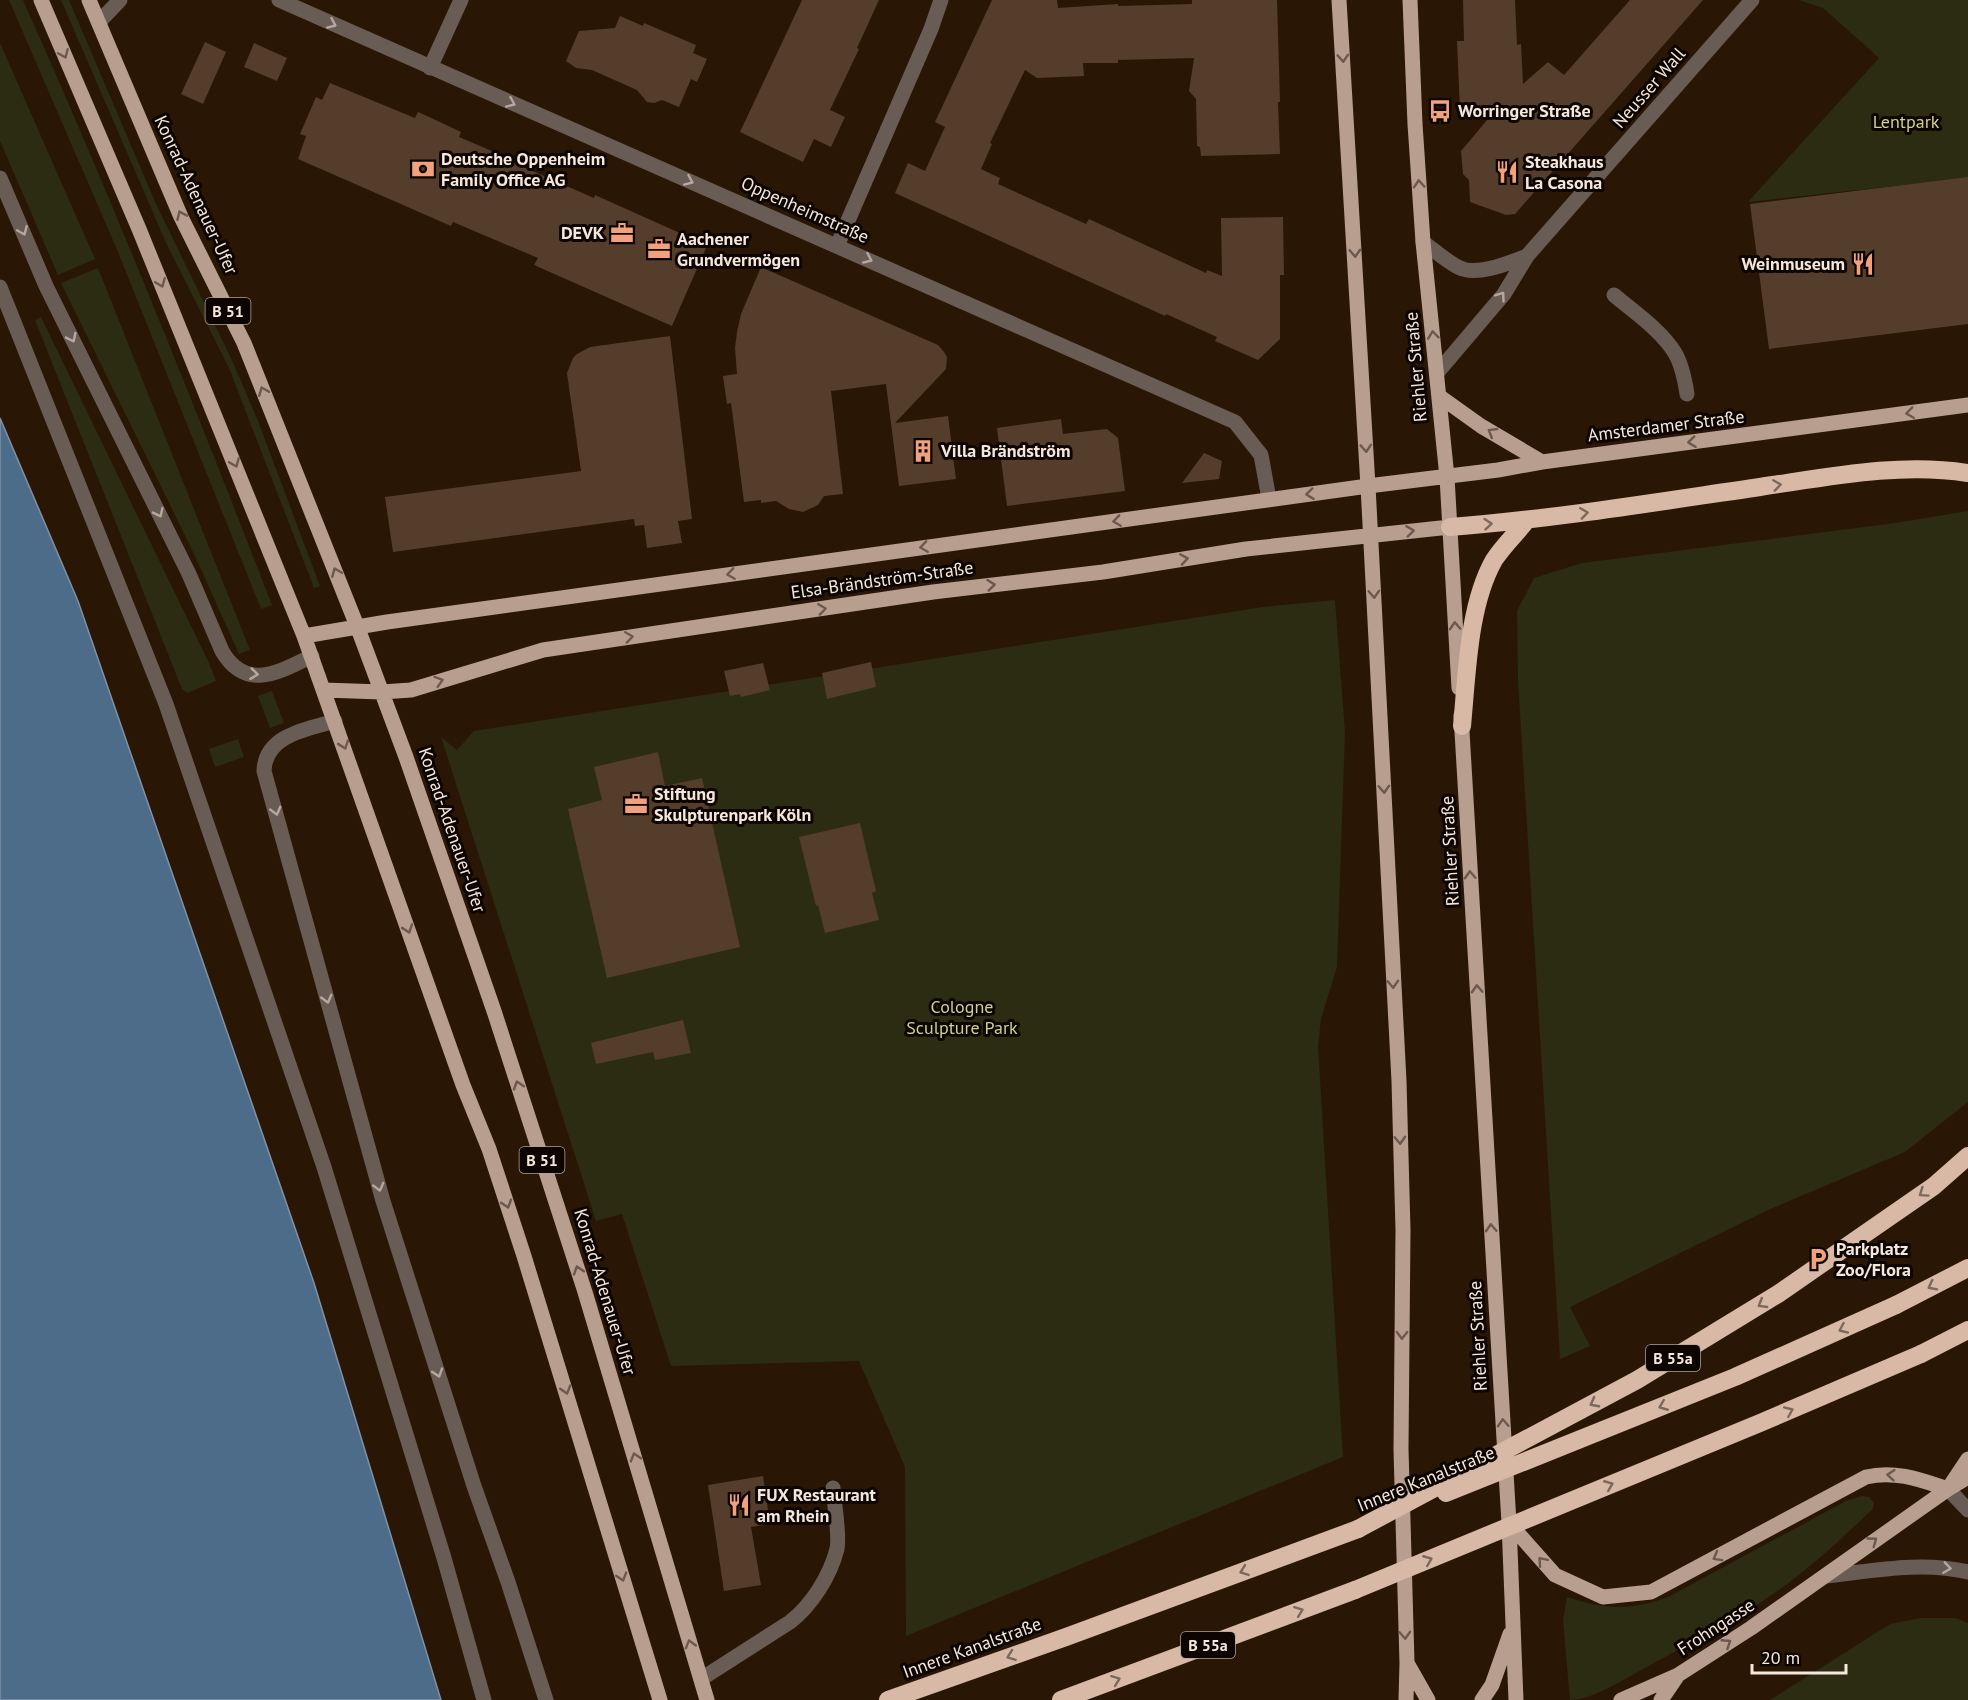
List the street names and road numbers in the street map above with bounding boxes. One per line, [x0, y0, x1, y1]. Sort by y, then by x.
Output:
street label: Neusser Wall [1607, 42, 1690, 133]
street label: Konrad-Adenauer-Ufer [149, 112, 243, 278]
street label: Oppenheimstraße [738, 171, 873, 248]
road number: B 51 [206, 298, 250, 324]
street label: Riehler Straße [1399, 311, 1432, 423]
street label: Amsterdamer Straße [1586, 404, 1746, 447]
street label: Elsa-Brändström-Straße [789, 555, 975, 604]
street label: Konrad-Adenauer-Ufer [413, 744, 492, 915]
street label: Riehler Straße [1435, 795, 1464, 907]
road number: B 51 [520, 1147, 564, 1173]
street label: Konrad-Adenauer-Ufer [569, 1206, 642, 1378]
street label: Riehler Straße [1463, 1280, 1492, 1392]
road number: B 55a [1646, 1345, 1700, 1371]
street label: Innere Kanalstraße [1354, 1441, 1498, 1517]
street label: Frohngasse [1673, 1593, 1759, 1660]
street label: Innere Kanalstraße [899, 1612, 1044, 1683]
road number: B 55a [1181, 1632, 1235, 1658]

